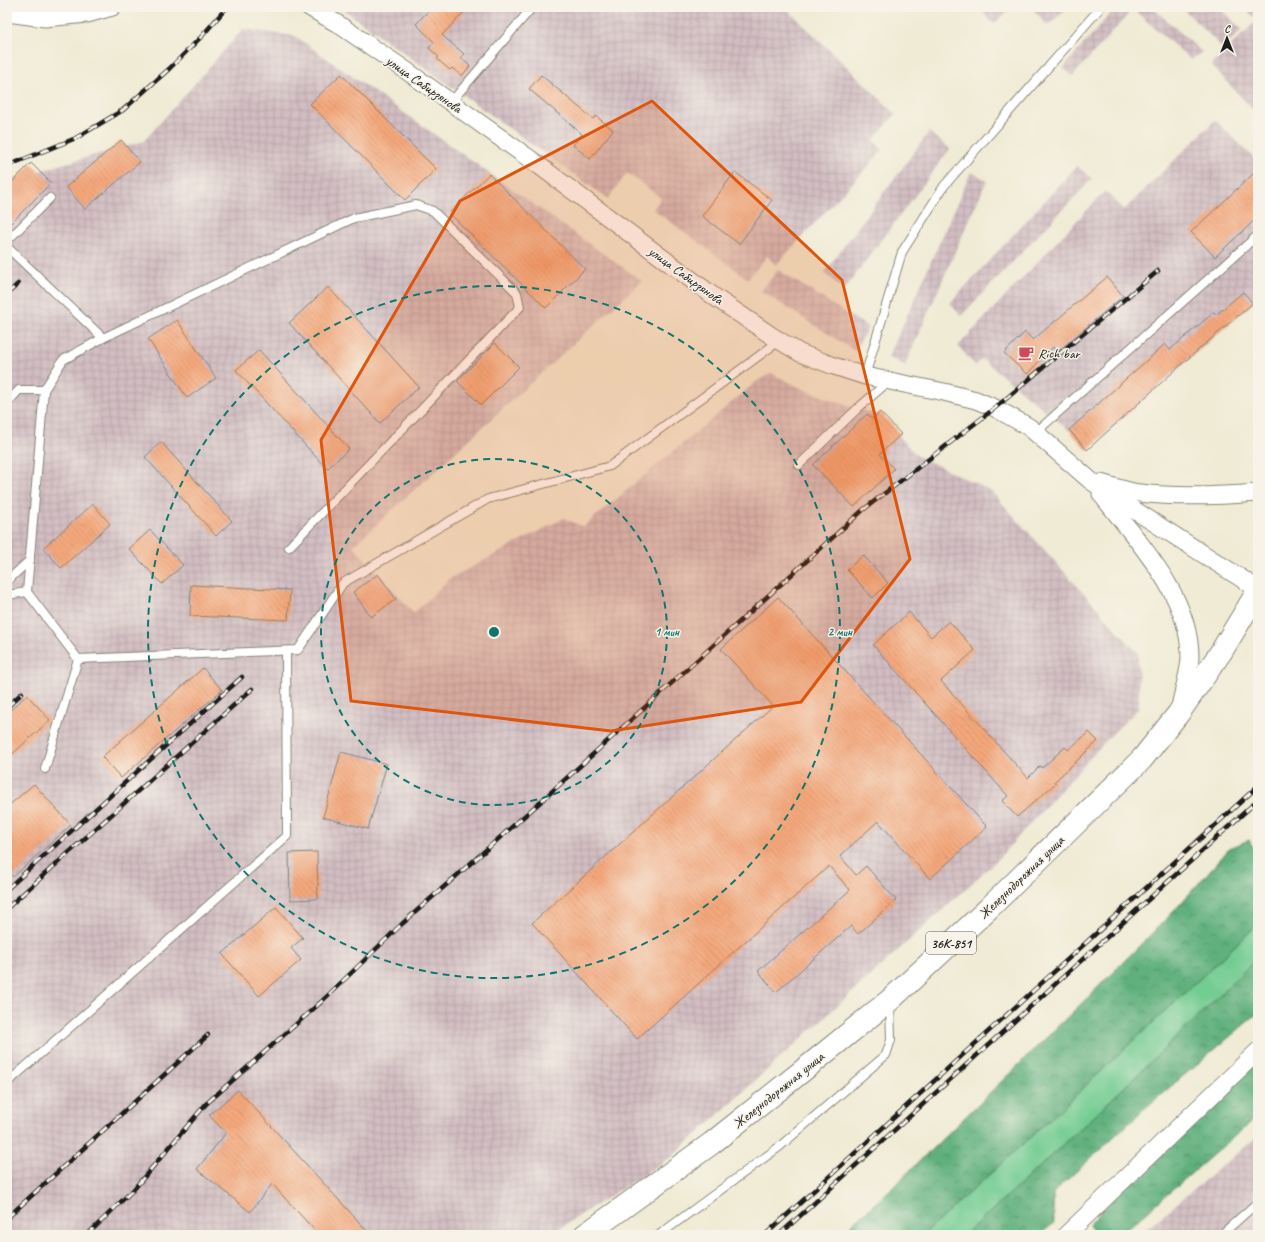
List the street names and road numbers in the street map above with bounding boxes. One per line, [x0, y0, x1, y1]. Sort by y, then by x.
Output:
street label: улица Сабирзянова [382, 52, 466, 117]
street label: улица Сабирзянова [644, 242, 727, 309]
street label: Железнодорожная улица [975, 832, 1068, 923]
road number: 36К-851 [926, 932, 976, 954]
street label: Железнодорожная улица [729, 1048, 828, 1132]

